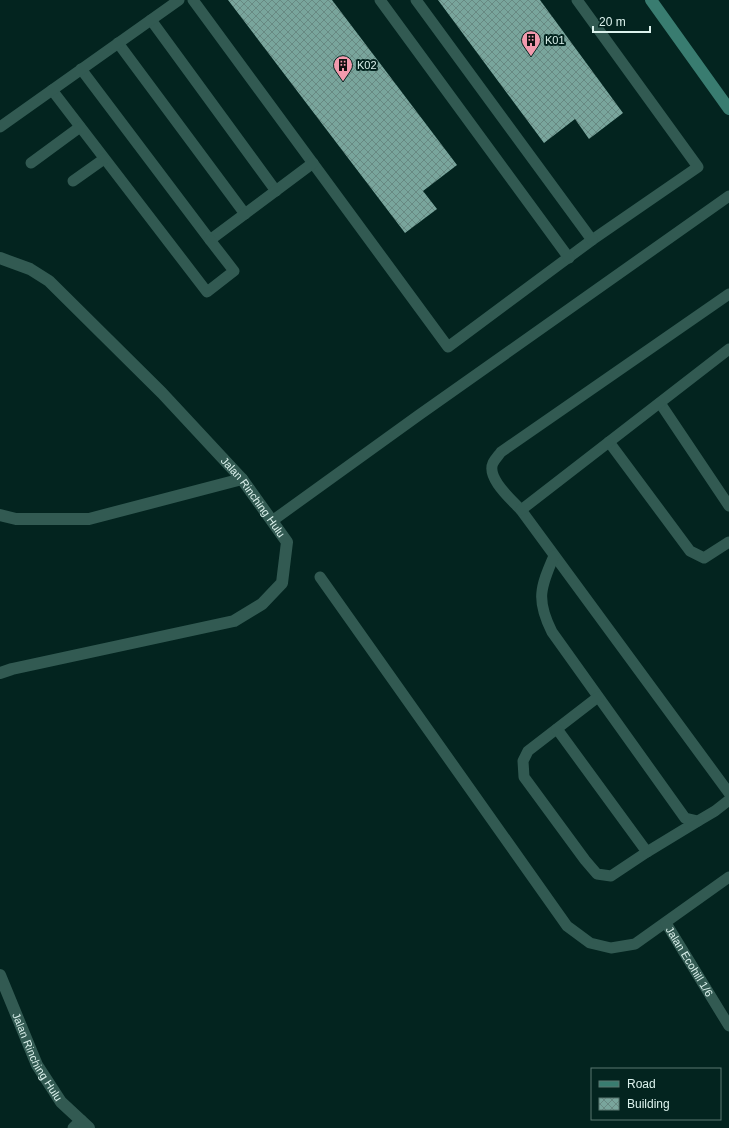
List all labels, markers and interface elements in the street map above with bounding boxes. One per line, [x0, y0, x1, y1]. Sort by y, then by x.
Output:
scale bar [593, 8, 650, 34]
text: 20 m [599, 15, 626, 29]
building icon: K01 [520, 29, 542, 57]
place label: K01 [545, 34, 565, 46]
building icon: K02 [332, 54, 354, 82]
place label: K02 [357, 59, 377, 71]
street label: Jalan Rinching Hulu [219, 454, 288, 539]
street label: Jalan Ecohill 1/6 [663, 924, 716, 999]
street label: Jalan Rinching Hulu [10, 1011, 65, 1103]
legend [591, 1068, 721, 1120]
text: Road [627, 1077, 656, 1091]
text: Building [627, 1097, 670, 1111]

